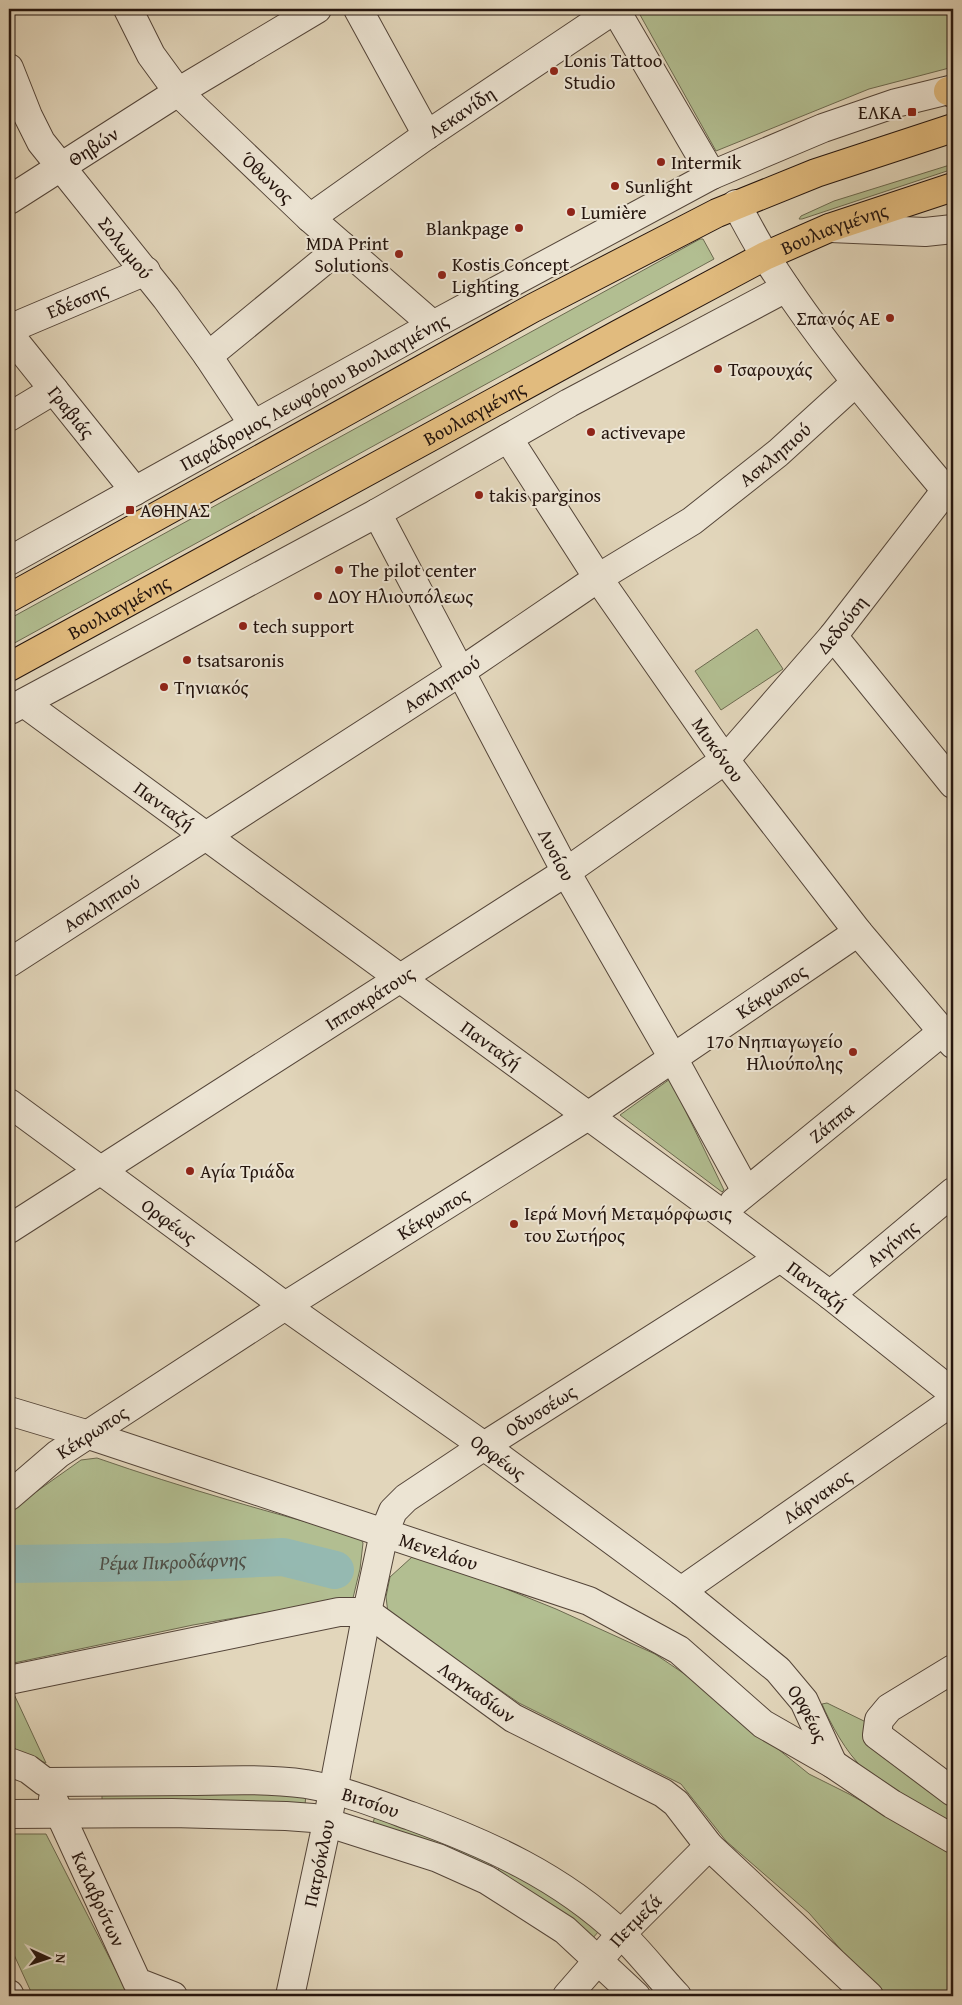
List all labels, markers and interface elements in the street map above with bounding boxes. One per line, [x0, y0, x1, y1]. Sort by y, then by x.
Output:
place label: Lonis Tattoo Studio [564, 46, 662, 96]
marker: Lonis Tattoo Studio [548, 65, 560, 77]
street label: Λεκανίδη [422, 79, 501, 144]
place label: ΕΛΚΑ [858, 98, 902, 126]
marker: ΕΛΚΑ [906, 106, 918, 118]
street label: Θηβών [62, 119, 124, 173]
street label: Όθωνος [234, 145, 301, 210]
place label: Intermik [671, 148, 742, 176]
marker: Intermik [655, 156, 667, 168]
place label: Sunlight [625, 172, 693, 200]
marker: Sunlight [609, 180, 621, 192]
street label: Βουλιαγμένης [776, 196, 891, 262]
place label: Lumière [581, 198, 647, 226]
marker: Lumière [565, 206, 577, 218]
street label: Σολωμού [92, 210, 160, 285]
place label: Blankpage [426, 214, 509, 242]
marker: Blankpage [513, 222, 525, 234]
place label: MDA Print Solutions [306, 229, 389, 279]
marker: MDA Print Solutions [393, 248, 405, 260]
place label: Kostis Concept Lighting [452, 250, 570, 300]
marker: Kostis Concept Lighting [436, 269, 448, 281]
street label: Εδέσσης [42, 275, 112, 326]
place label: Σπανός ΑΕ [796, 304, 880, 332]
street label: Παράδρομος Λεωφόρου Βουλιαγμένης [175, 305, 453, 477]
marker: Σπανός ΑΕ [884, 312, 896, 324]
place label: Τσαρουχάς [728, 355, 812, 383]
marker: Τσαρουχάς [712, 363, 724, 375]
street label: Βουλιαγμένης [418, 374, 530, 452]
street label: Γραβιάς [42, 379, 102, 445]
street label: Ασκληπιού [733, 415, 817, 493]
place label: activevape [601, 418, 686, 446]
marker: activevape [585, 426, 597, 438]
place label: takis parginos [489, 481, 601, 509]
marker: takis parginos [473, 489, 485, 501]
place label: ΑΘΗΝΑΣ [140, 496, 210, 524]
marker: ΑΘΗΝΑΣ [124, 504, 136, 516]
place label: The pilot center [349, 556, 477, 584]
marker: The pilot center [333, 564, 345, 576]
street label: Βουλιαγμένης [63, 568, 175, 646]
place label: ΔΟΥ Ηλιουπόλεως [328, 582, 473, 610]
street label: Δεδούση [810, 589, 874, 660]
marker: ΔΟΥ Ηλιουπόλεως [312, 590, 324, 602]
place label: tech support [253, 612, 354, 640]
marker: tech support [237, 620, 249, 632]
place label: tsatsaronis [197, 646, 284, 674]
street label: Ασκληπιού [398, 648, 486, 719]
marker: tsatsaronis [181, 654, 193, 666]
place label: Τηνιακός [174, 673, 249, 701]
marker: Τηνιακός [158, 681, 170, 693]
street label: Μυκόνου [685, 711, 751, 788]
street label: Πανταζή [128, 774, 200, 837]
street label: Λυσίου [531, 823, 582, 886]
street label: Ασκληπιού [57, 868, 146, 939]
street label: Κέκρωπος [730, 957, 812, 1025]
street label: Ιπποκράτους [319, 959, 420, 1037]
street label: Πανταζή [455, 1013, 527, 1077]
place label: 17ο Νηπιαγωγείο Ηλιούπολης [706, 1027, 843, 1077]
marker: 17ο Νηπιαγωγείο Ηλιούπολης [847, 1046, 859, 1058]
street label: Ζάππα [803, 1095, 860, 1149]
place label: Αγία Τριάδα [200, 1157, 295, 1185]
marker: Αγία Τριάδα [184, 1165, 196, 1177]
street label: Κέκρωπος [391, 1180, 474, 1246]
street label: Ορφέως [136, 1191, 203, 1251]
place label: Ιερά Μονή Μεταμόρφωσις του Σωτήρος [524, 1199, 732, 1249]
street label: Αιγίνης [860, 1213, 924, 1273]
marker: Ιερά Μονή Μεταμόρφωσις του Σωτήρος [508, 1218, 520, 1230]
street label: Πανταζή [781, 1253, 853, 1317]
street label: Οδυσσέως [499, 1377, 581, 1443]
street label: Κέκρωπος [51, 1398, 133, 1466]
street label: Ορφέως [465, 1427, 532, 1487]
street label: Λάρνακος [777, 1462, 857, 1530]
street label: Μενελάου [396, 1525, 482, 1577]
water label: Ρέμα Πικροδάφνης [98, 1544, 248, 1577]
street label: Λαγκαδίων [433, 1654, 522, 1730]
street label: Ορφέως [781, 1678, 835, 1747]
street label: Βιτσίου [339, 1779, 404, 1825]
street label: Πατρόκλου [295, 1817, 341, 1909]
street label: Καλαβρύτων [65, 1847, 133, 1952]
street label: Πετμεζά [602, 1887, 668, 1953]
north arrow [22, 1932, 72, 1982]
text: N [51, 1953, 71, 1965]

